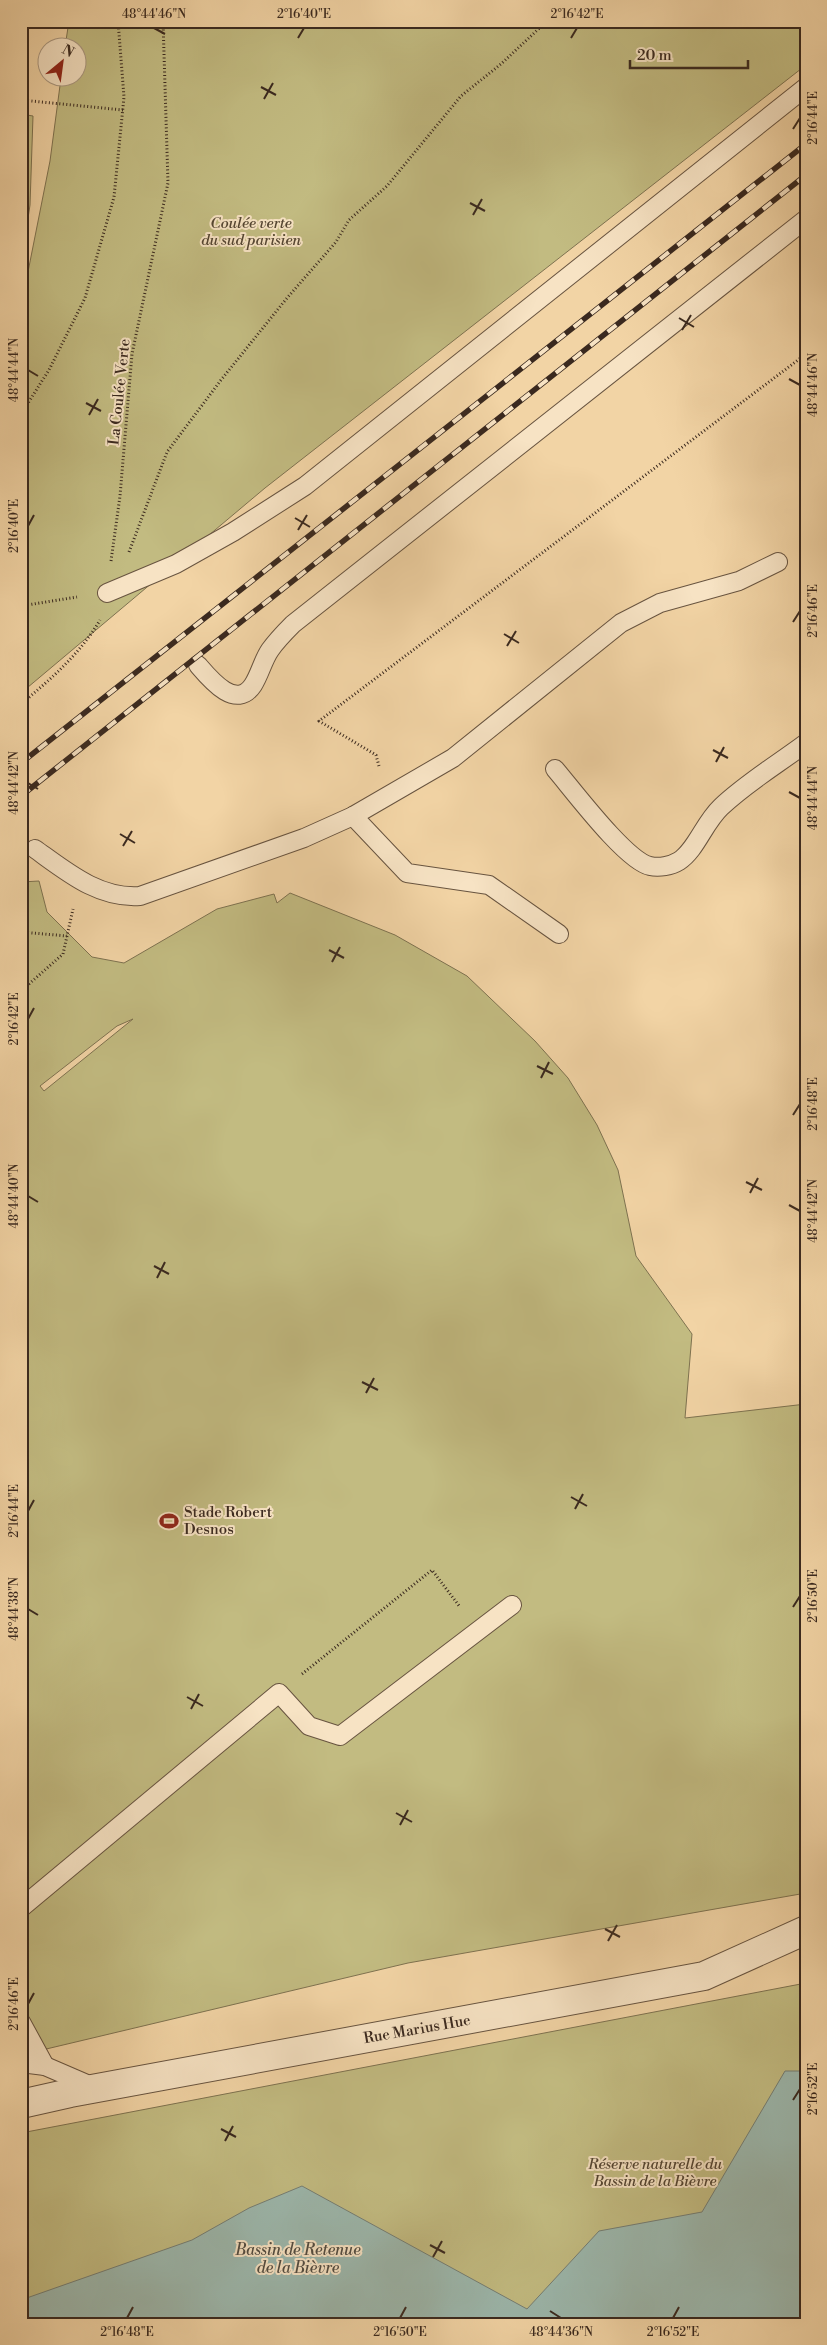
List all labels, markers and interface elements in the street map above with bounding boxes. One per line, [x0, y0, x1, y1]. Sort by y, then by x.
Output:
text: 48°44'46"N [122, 7, 186, 22]
text: 2°16'40"E [277, 7, 331, 22]
text: 2°16'42"E [551, 7, 603, 22]
north arrow [38, 38, 88, 88]
scale bar [630, 38, 747, 70]
text: N [59, 41, 77, 62]
text: 20 m [637, 46, 672, 65]
text: 2°16'44"E [806, 91, 821, 145]
park label: Coulée verte du sud parisien [201, 214, 301, 250]
text: 48°44'44"N [7, 338, 22, 402]
street label: La Coulée Verte [104, 338, 135, 446]
text: 48°44'46"N [806, 353, 821, 417]
text: 2°16'40"E [7, 499, 22, 553]
text: 2°16'46"E [806, 584, 821, 638]
text: 48°44'42"N [7, 751, 22, 815]
text: 48°44'44"N [806, 766, 821, 830]
text: 2°16'42"E [7, 993, 22, 1045]
text: 2°16'48"E [806, 1077, 821, 1131]
text: 48°44'40"N [7, 1164, 22, 1228]
text: 48°44'42"N [806, 1179, 821, 1243]
text: 2°16'44"E [7, 1484, 22, 1538]
place label: Stade Robert Desnos [184, 1503, 273, 1539]
sports icon: Stade Robert Desnos [158, 1510, 180, 1532]
text: 2°16'50"E [806, 1569, 821, 1623]
text: 48°44'38"N [7, 1577, 22, 1641]
text: 2°16'46"E [7, 1977, 22, 2031]
street label: Rue Marius Hue [362, 2011, 472, 2048]
text: 2°16'52"E [806, 2063, 821, 2115]
park label: Réserve naturelle du Bassin de la Bièvre [587, 2155, 722, 2191]
water label: Bassin de Retenue de la Bièvre [234, 2240, 361, 2278]
text: 2°16'48"E [100, 2325, 154, 2340]
text: 2°16'50"E [373, 2325, 427, 2340]
text: 48°44'36"N [529, 2325, 593, 2340]
text: 2°16'52"E [647, 2325, 699, 2340]

